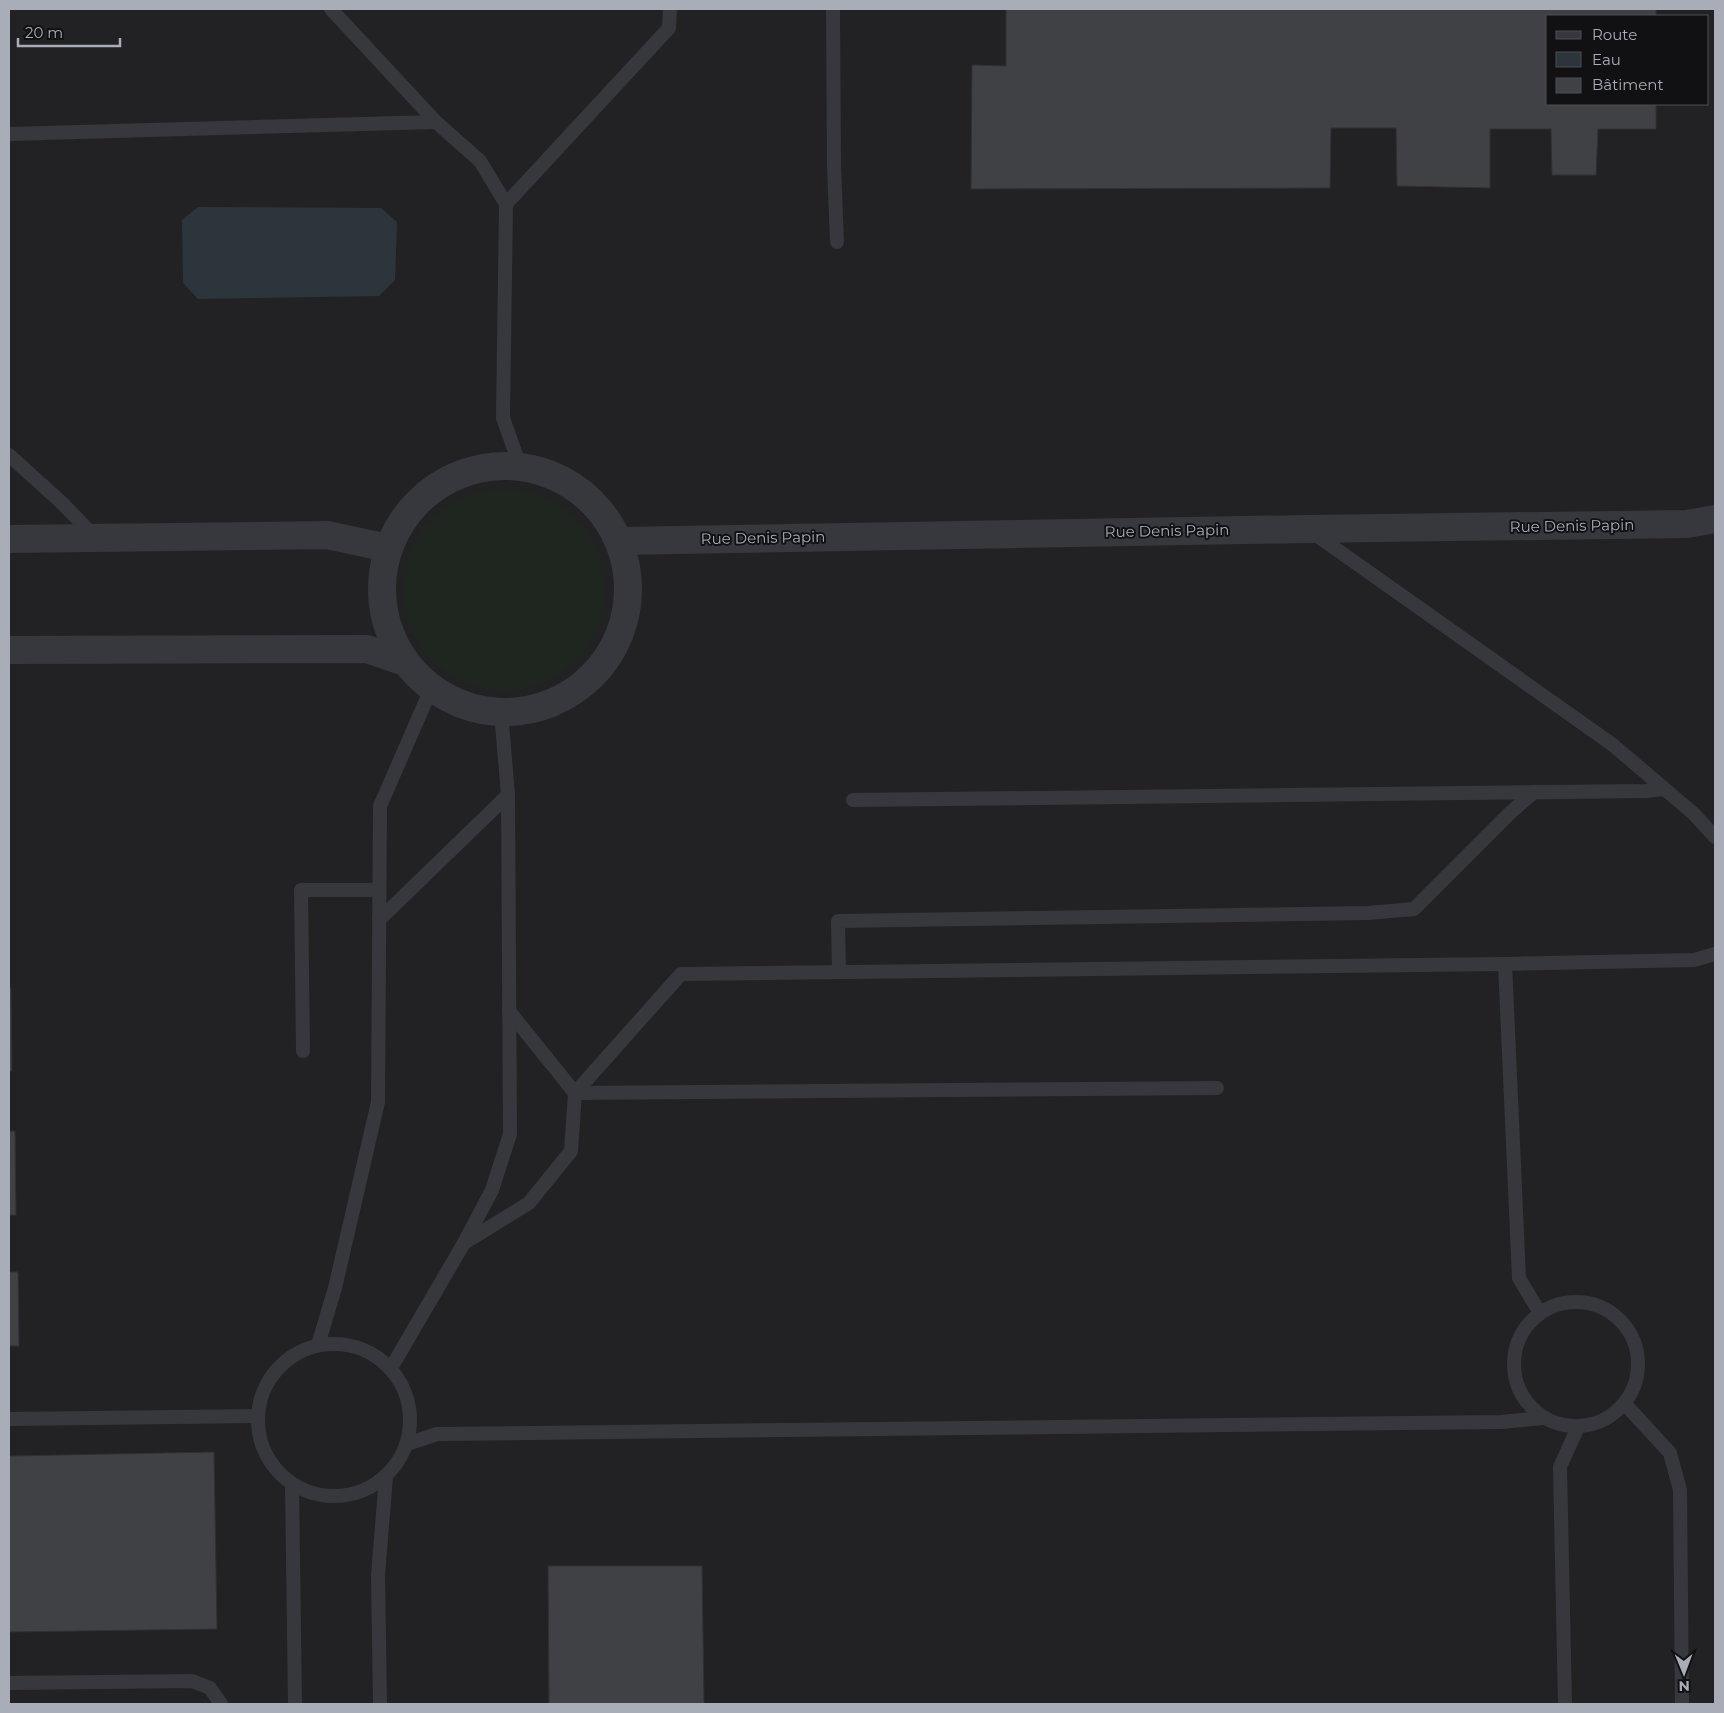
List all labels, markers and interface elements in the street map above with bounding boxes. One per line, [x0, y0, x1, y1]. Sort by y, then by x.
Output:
scale bar [18, 15, 120, 47]
legend [1546, 15, 1709, 105]
text: 20 m [25, 23, 63, 42]
text: Route [1592, 25, 1637, 44]
text: Eau [1592, 50, 1621, 69]
text: Bâtiment [1592, 75, 1664, 94]
street label: Rue Denis Papin [1510, 515, 1634, 536]
street label: Rue Denis Papin [1105, 520, 1229, 541]
street label: Rue Denis Papin [701, 527, 825, 548]
north arrow [1659, 1648, 1709, 1698]
text: N [1678, 1677, 1690, 1695]

